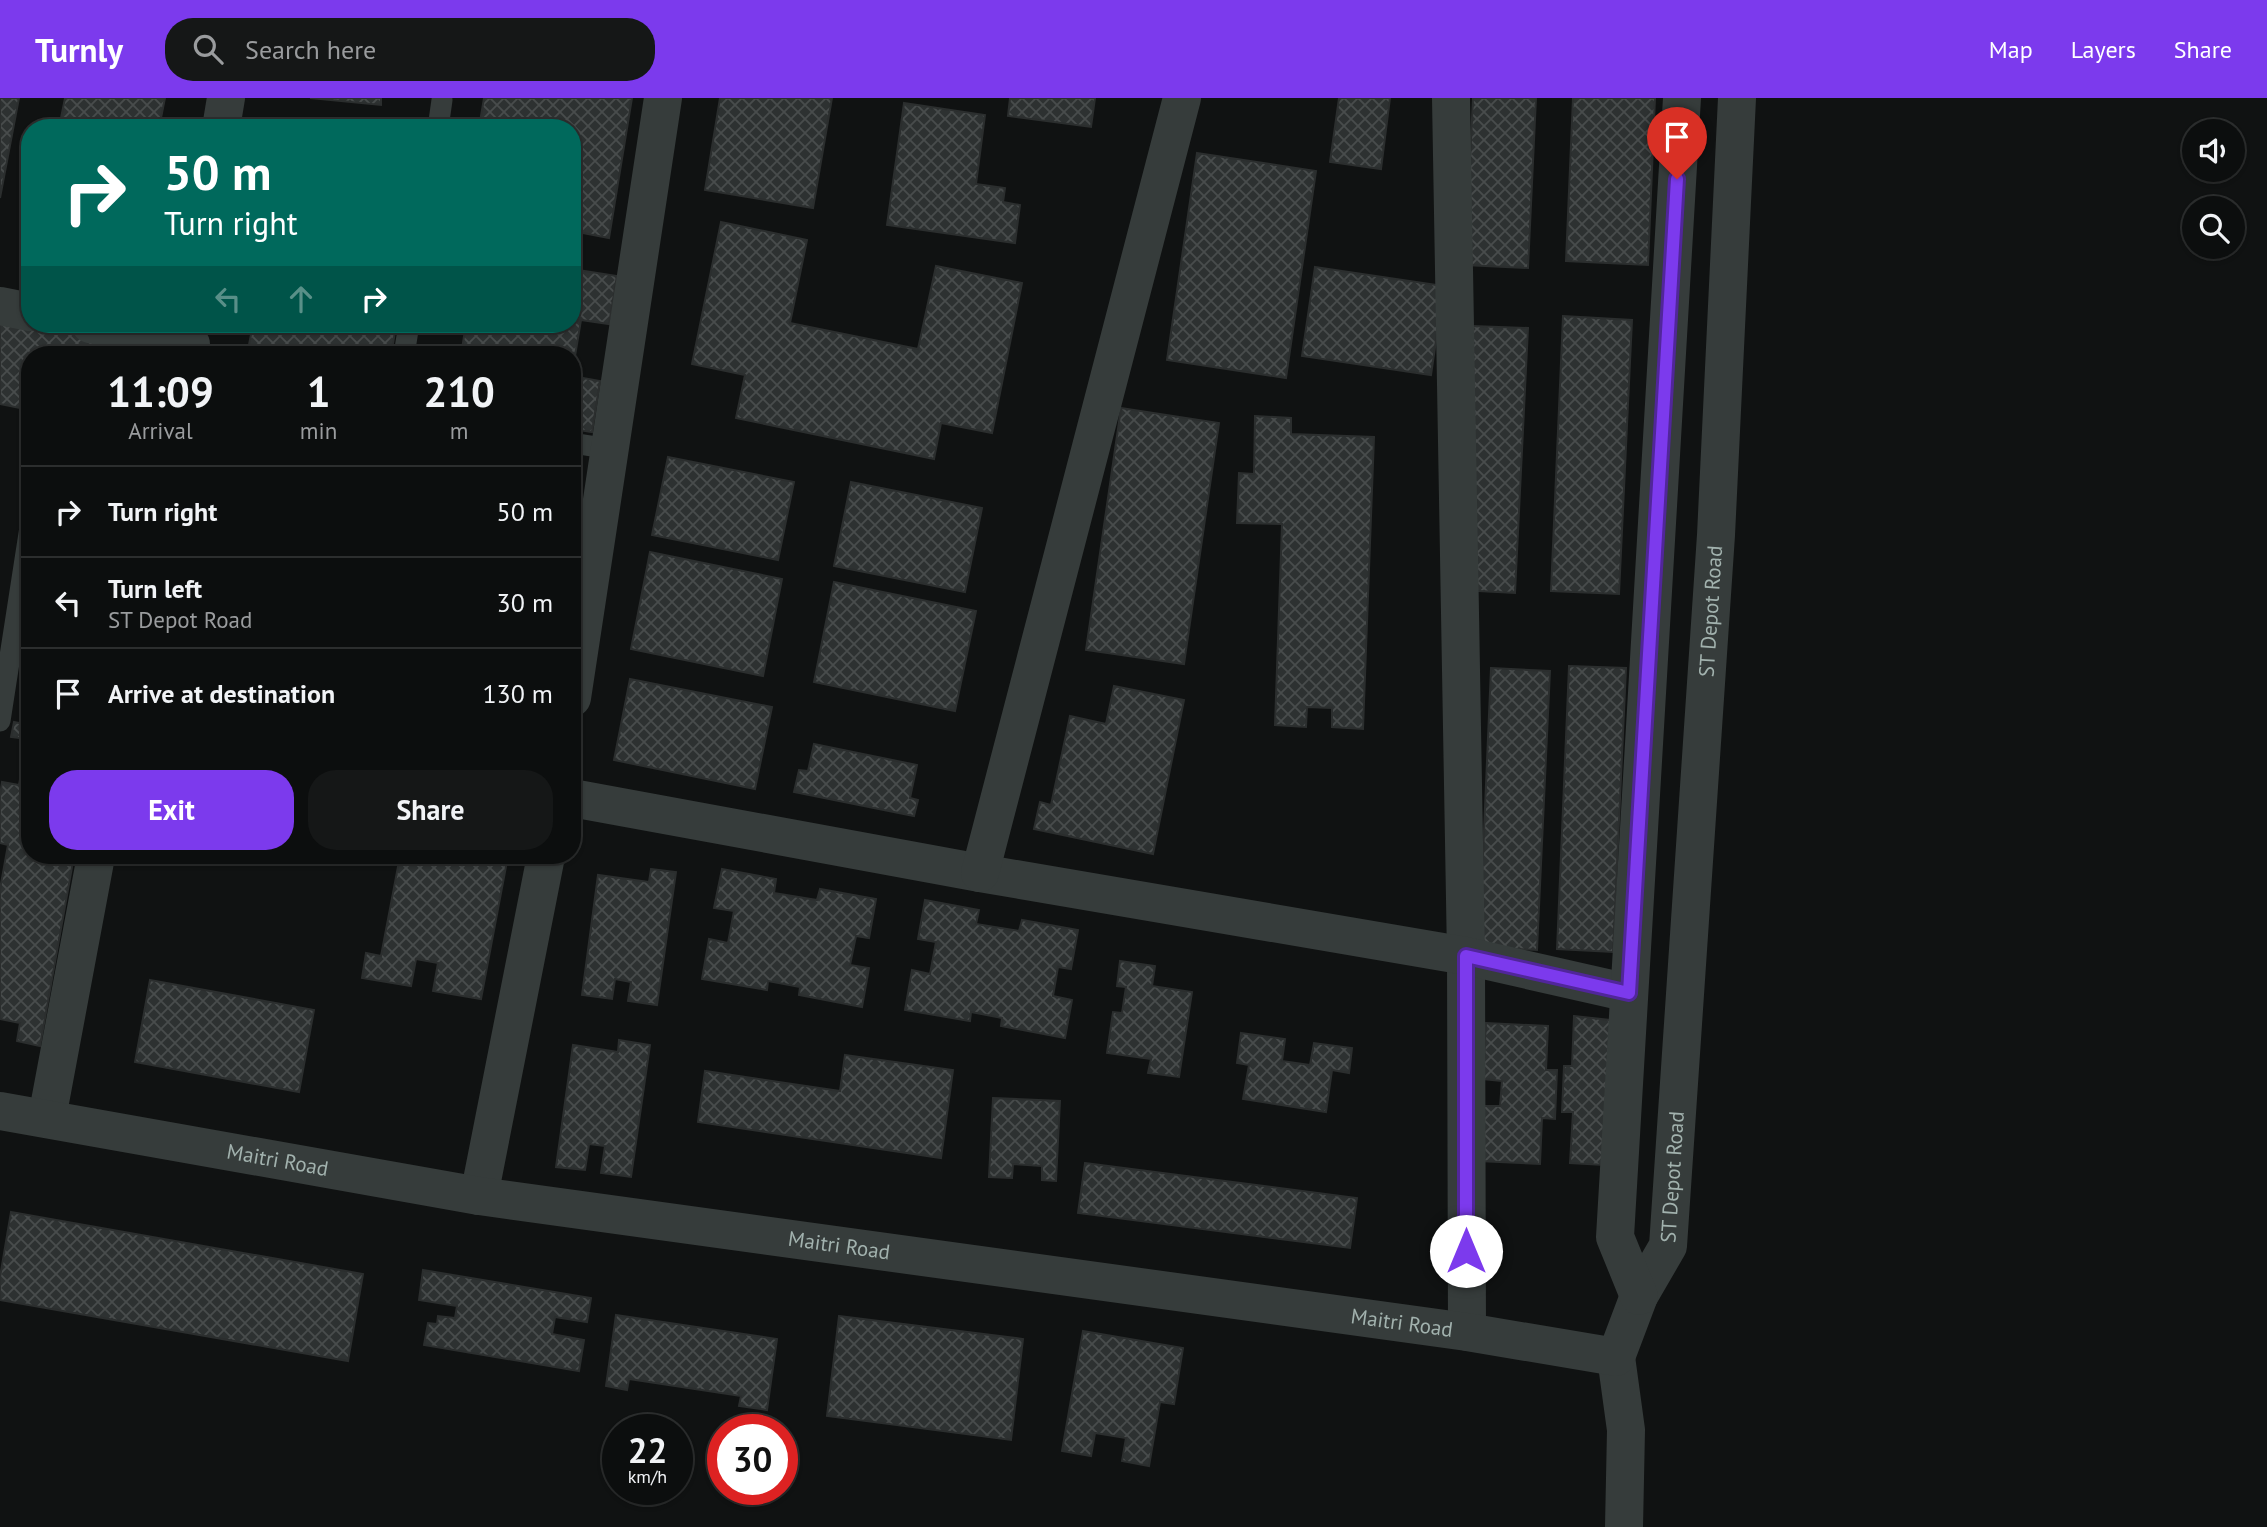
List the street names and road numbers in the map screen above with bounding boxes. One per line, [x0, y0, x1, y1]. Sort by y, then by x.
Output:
street label: ST Depot Road [1692, 545, 1728, 678]
street label: ST Depot Road [1654, 1110, 1690, 1244]
street label: Maitri Road [225, 1138, 331, 1182]
street label: Maitri Road [786, 1225, 892, 1265]
street label: Maitri Road [1349, 1302, 1455, 1343]

